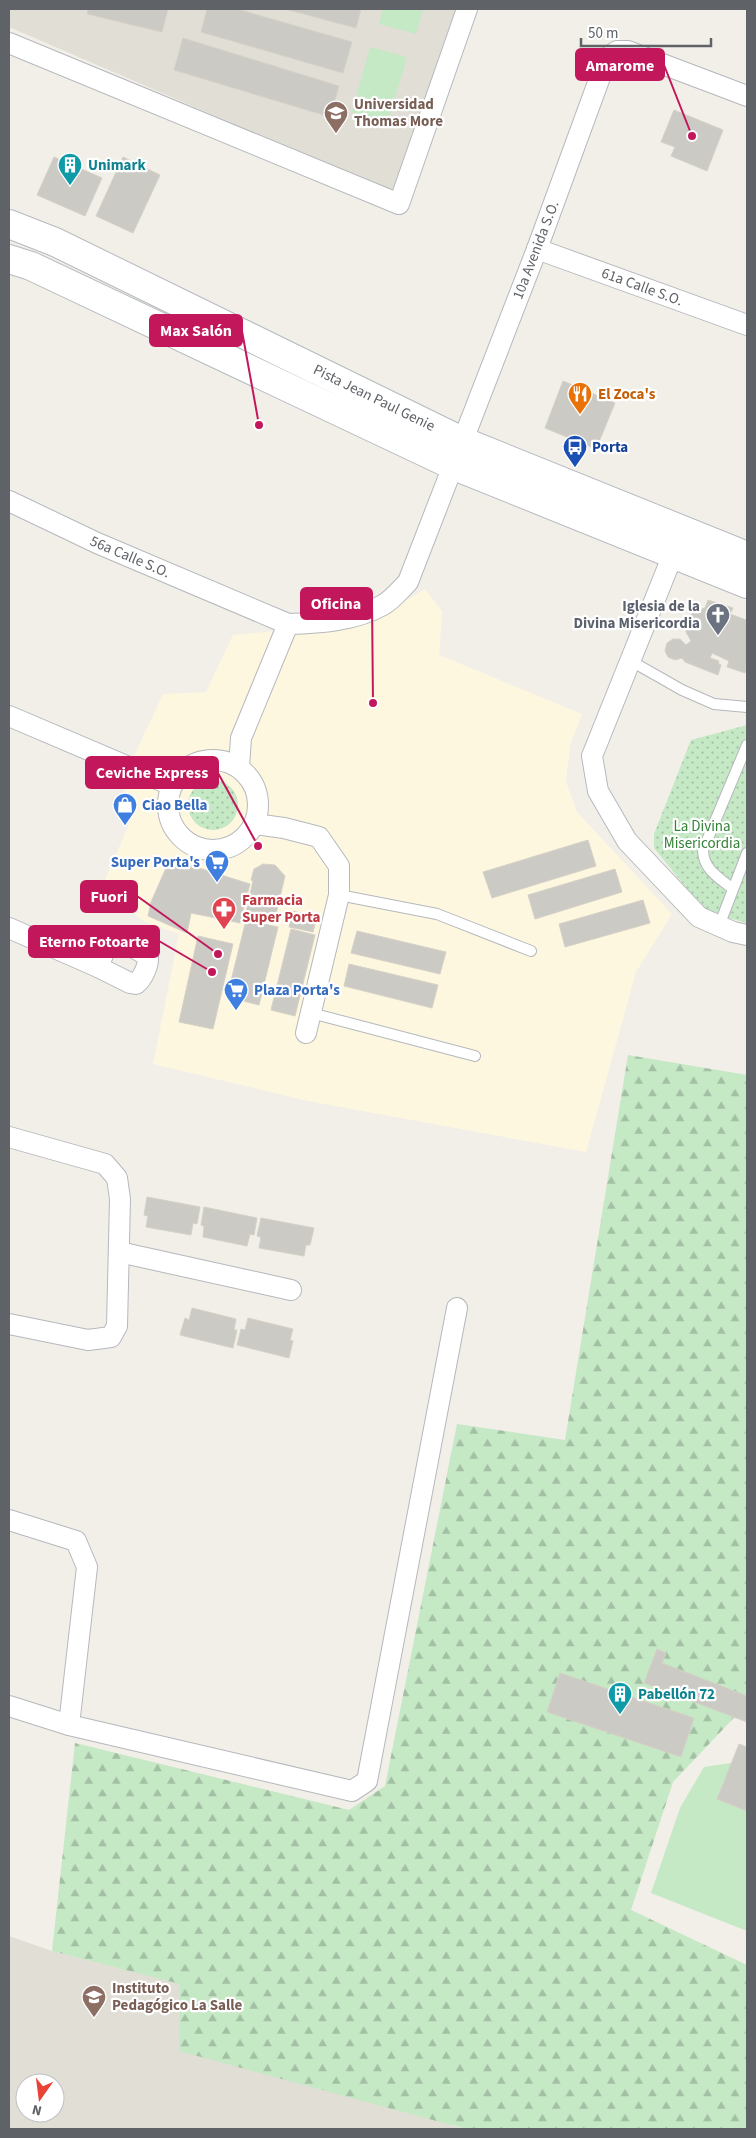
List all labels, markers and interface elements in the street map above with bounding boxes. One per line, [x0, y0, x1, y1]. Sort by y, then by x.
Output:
scale bar [581, 15, 711, 47]
text: 50 m [588, 23, 618, 44]
callout: Amarome [576, 49, 664, 80]
text: Amarome [585, 55, 654, 77]
place label: Universidad Thomas More [354, 94, 443, 132]
school or university icon: Universidad Thomas More [323, 100, 349, 134]
building icon: Unimark [57, 152, 83, 186]
place label: Unimark [88, 155, 146, 176]
street label: 10a Avenida S.O. [508, 198, 564, 302]
street label: 61a Calle S.O. [598, 263, 686, 311]
callout: Max Salón [150, 315, 242, 346]
text: Max Salón [160, 320, 232, 342]
street label: Pista Jean Paul Genie [310, 359, 438, 437]
restaurant icon: El Zoca's [567, 381, 593, 415]
place label: El Zoca's [598, 384, 656, 405]
bus stop icon: Porta [562, 434, 588, 468]
place label: Porta [592, 437, 628, 458]
street label: 56a Calle S.O. [87, 531, 173, 583]
callout: Oficina [301, 588, 372, 619]
text: Oficina [311, 593, 361, 615]
place label: Iglesia de la Divina Misericordia [573, 596, 700, 634]
church icon: Iglesia de la Divina Misericordia [705, 602, 731, 636]
callout: Ceviche Express [86, 757, 218, 788]
text: Ceviche Express [96, 762, 208, 784]
shop icon: Ciao Bella [112, 792, 138, 826]
place label: Ciao Bella [142, 795, 208, 816]
park label: La Divina Misericordia [664, 816, 740, 854]
supermarket icon: Super Porta's [204, 849, 230, 883]
place label: Super Porta's [111, 852, 200, 873]
callout: Fuori [81, 881, 137, 912]
text: Fuori [91, 886, 127, 908]
place label: Farmacia Super Porta [242, 890, 321, 928]
pharmacy icon: Farmacia Super Porta [211, 896, 237, 930]
callout: Eterno Fotoarte [29, 926, 159, 957]
text: Eterno Fotoarte [39, 931, 149, 953]
supermarket icon: Plaza Porta's [223, 977, 249, 1011]
place label: Plaza Porta's [254, 980, 340, 1001]
building icon: Pabellón 72 [607, 1681, 633, 1715]
place label: Pabellón 72 [638, 1684, 715, 1705]
place label: Instituto Pedagógico La Salle [112, 1978, 243, 2016]
school or university icon: Instituto Pedagógico La Salle [81, 1984, 107, 2018]
north arrow [15, 2073, 65, 2123]
text: N [30, 2099, 44, 2120]

